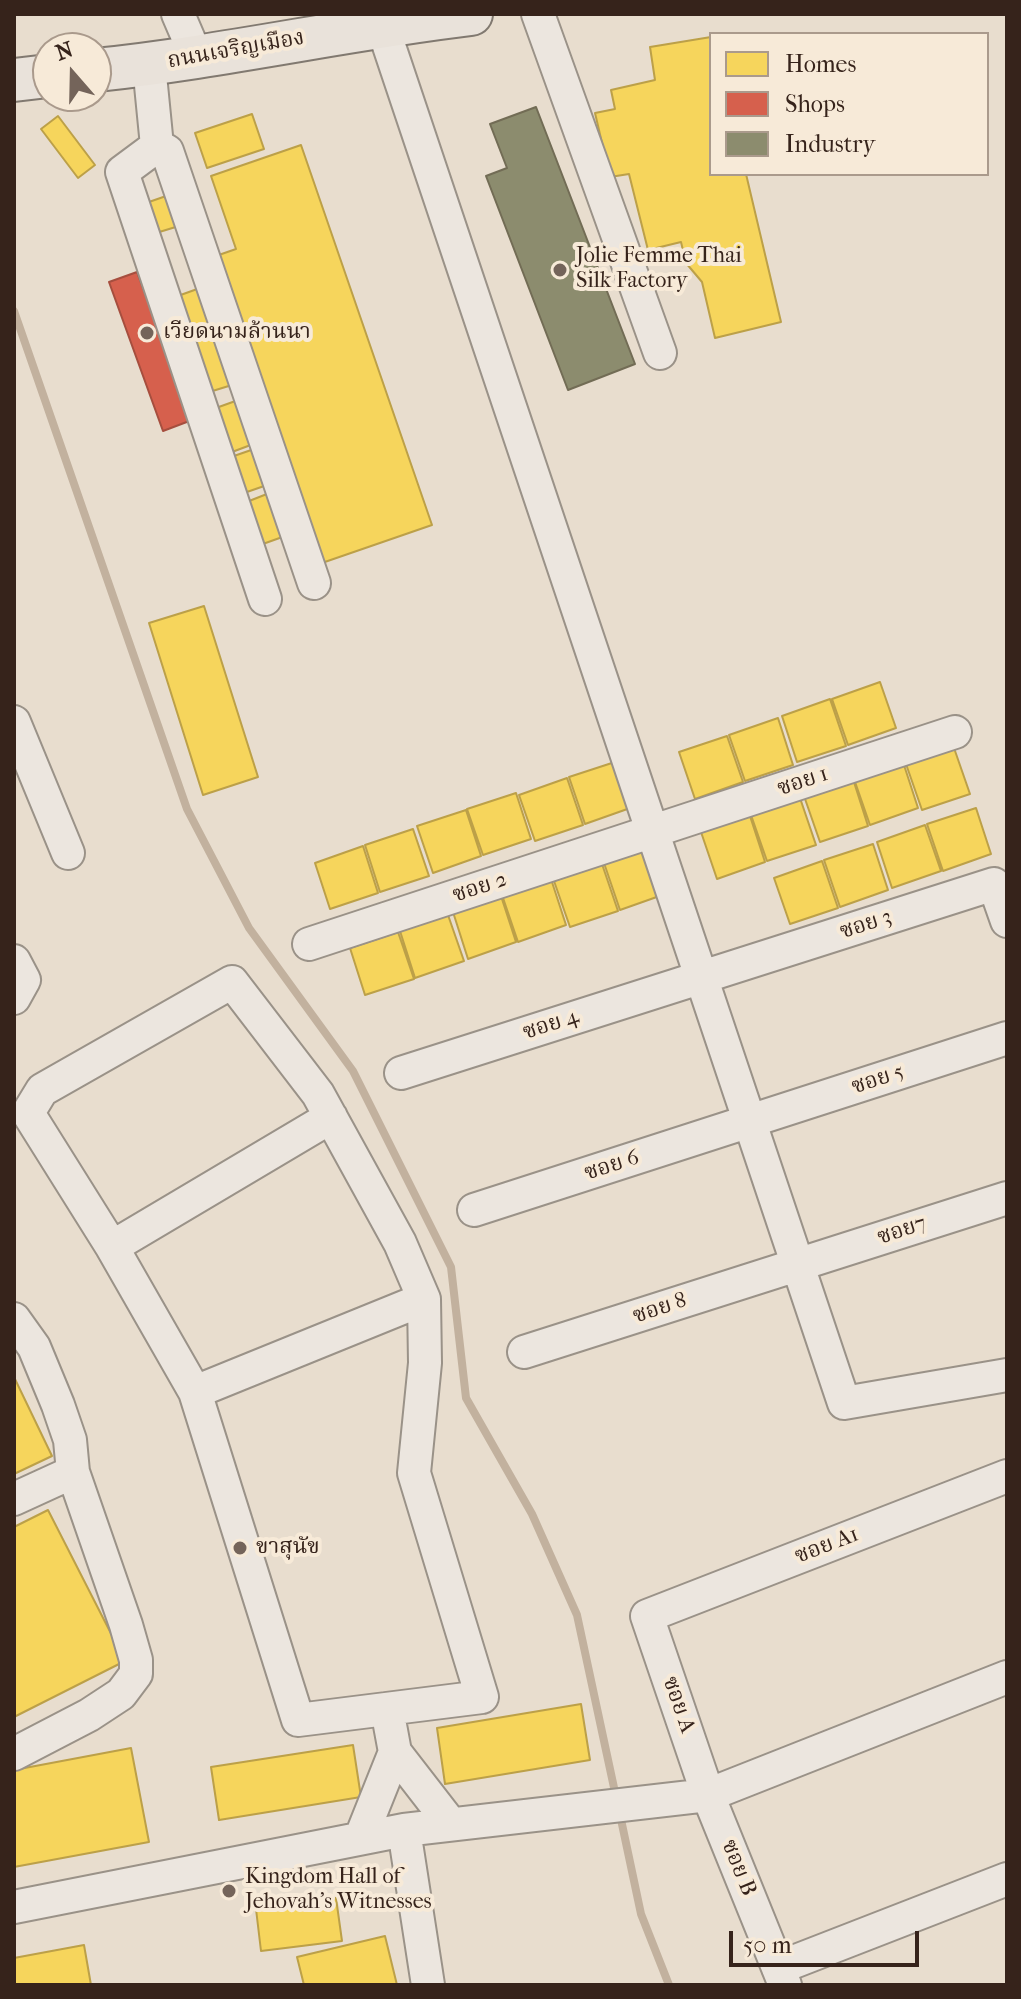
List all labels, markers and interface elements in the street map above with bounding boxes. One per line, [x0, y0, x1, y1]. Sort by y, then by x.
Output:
street label: ถนนเจริญเมือง [166, 25, 306, 75]
north arrow [32, 32, 112, 112]
legend [709, 32, 989, 176]
text: N [52, 36, 77, 66]
text: Homes [785, 50, 856, 78]
text: Shops [785, 90, 845, 118]
text: Industry [785, 130, 875, 158]
place label: Jolie Femme Thai Silk Factory [576, 244, 742, 296]
marker: Jolie Femme Thai Silk Factory [551, 261, 569, 279]
place label: เวียดนามล้านนา [163, 320, 311, 346]
marker: เวียดนามล้านนา [138, 324, 156, 342]
street label: ซอย 1 [774, 761, 832, 803]
street label: ซอย 2 [450, 867, 510, 909]
street label: ซอย 3 [837, 904, 895, 946]
street label: ซอย 4 [520, 1004, 582, 1046]
street label: ซอย 5 [848, 1059, 908, 1101]
street label: ซอย 6 [581, 1145, 643, 1187]
street label: ซอย7 [874, 1211, 930, 1251]
street label: ซอย 8 [630, 1288, 690, 1330]
street label: ซอย A1 [791, 1522, 863, 1570]
place label: ขาสุนัข [256, 1535, 320, 1561]
marker: ขาสุนัข [231, 1539, 249, 1557]
street label: ซอย A [656, 1673, 700, 1737]
street label: ซอย B [715, 1836, 761, 1900]
place label: Kingdom Hall of Jehovah's Witnesses [245, 1865, 432, 1916]
marker: Kingdom Hall of Jehovah's Witnesses [220, 1882, 238, 1900]
scale bar [733, 1915, 923, 1965]
text: 50 m [743, 1931, 792, 1959]

